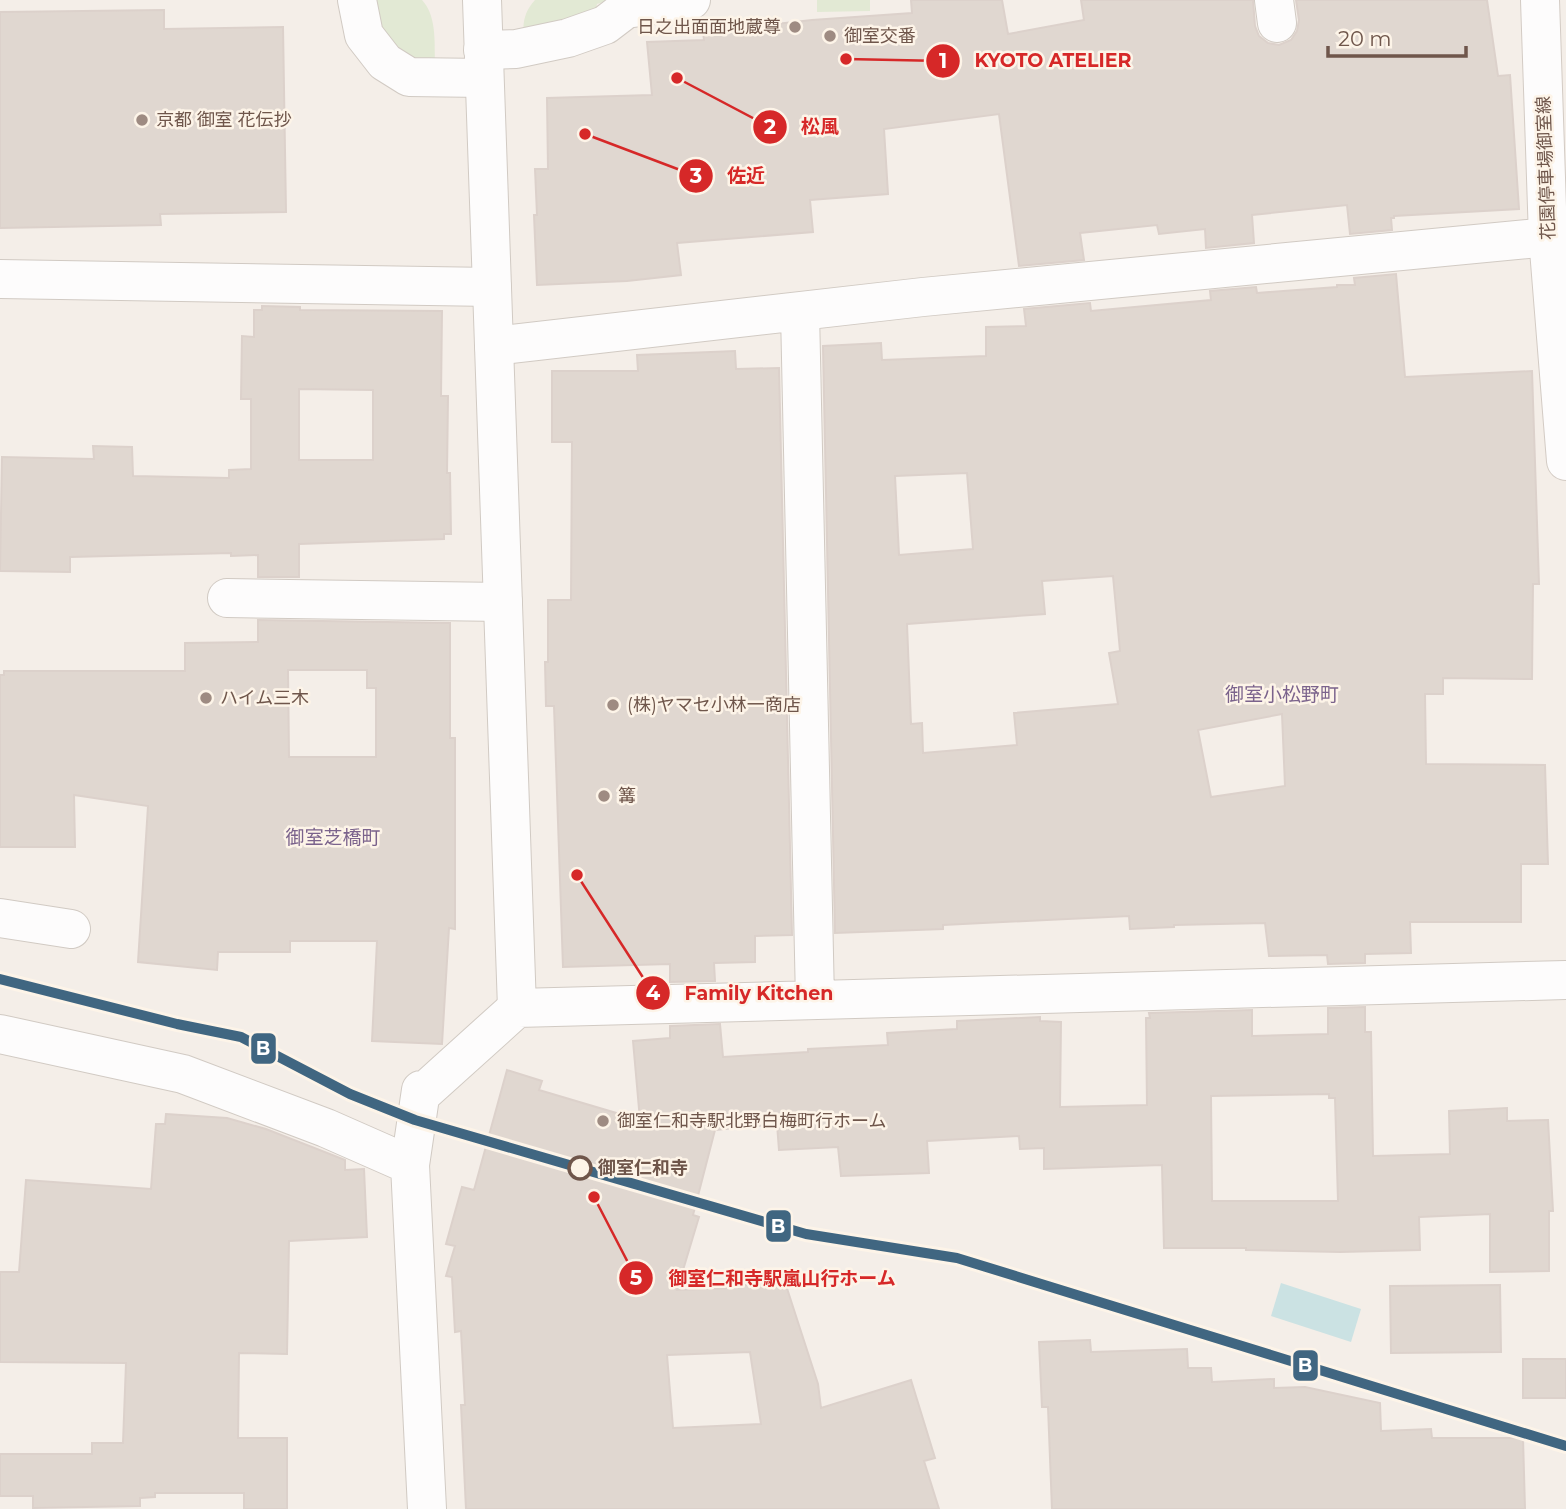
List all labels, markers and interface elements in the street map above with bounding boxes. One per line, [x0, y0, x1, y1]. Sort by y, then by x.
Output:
scale bar [1328, 14, 1466, 58]
place label: 日之出面面地蔵尊 [637, 16, 781, 38]
marker: 日之出面面地蔵尊 [787, 19, 803, 35]
place label: 御室交番 [844, 25, 916, 47]
text: 20 m [1338, 26, 1392, 51]
marker: 御室交番 [822, 28, 838, 44]
callout: KYOTO ATELIER [925, 41, 1145, 81]
text: 1 [939, 48, 947, 73]
text: KYOTO ATELIER [975, 49, 1132, 72]
street label: 花園停車場御室線 [1532, 96, 1560, 240]
callout: 松風 [752, 107, 853, 147]
place label: 京都 御室 花伝抄 [156, 109, 291, 131]
marker: 京都 御室 花伝抄 [134, 112, 150, 128]
text: 2 [764, 114, 776, 139]
text: 松風 [801, 115, 839, 138]
callout: 佐近 [678, 156, 779, 196]
text: 3 [689, 163, 702, 188]
text: 佐近 [727, 164, 765, 187]
district label: 御室小松野町 [1225, 683, 1339, 706]
place label: ハイム三木 [220, 687, 309, 709]
marker: ハイム三木 [198, 690, 214, 706]
place label: (株)ヤマセ小林一商店 [627, 694, 801, 716]
marker: (株)ヤマセ小林一商店 [605, 697, 621, 713]
place label: 篝 [618, 785, 636, 807]
marker: 篝 [596, 788, 612, 804]
district label: 御室芝橋町 [285, 826, 381, 849]
callout: Family Kitchen [635, 973, 847, 1013]
text: 4 [646, 980, 661, 1005]
text: Family Kitchen [685, 982, 833, 1005]
line badge: B [250, 1032, 277, 1065]
text: B [256, 1037, 270, 1060]
place label: 御室仁和寺駅北野白梅町行ホーム [617, 1110, 886, 1132]
marker: 御室仁和寺駅北野白梅町行ホーム [595, 1113, 611, 1129]
marker: 御室仁和寺 [568, 1156, 592, 1180]
place label: 御室仁和寺 [597, 1157, 688, 1179]
line badge: B [765, 1209, 792, 1243]
text: B [771, 1215, 785, 1238]
callout: 御室仁和寺駅嵐山行ホーム [619, 1258, 910, 1298]
text: 5 [630, 1265, 642, 1290]
text: 御室仁和寺駅嵐山行ホーム [668, 1267, 896, 1290]
line badge: B [1292, 1349, 1319, 1382]
text: B [1298, 1354, 1312, 1377]

